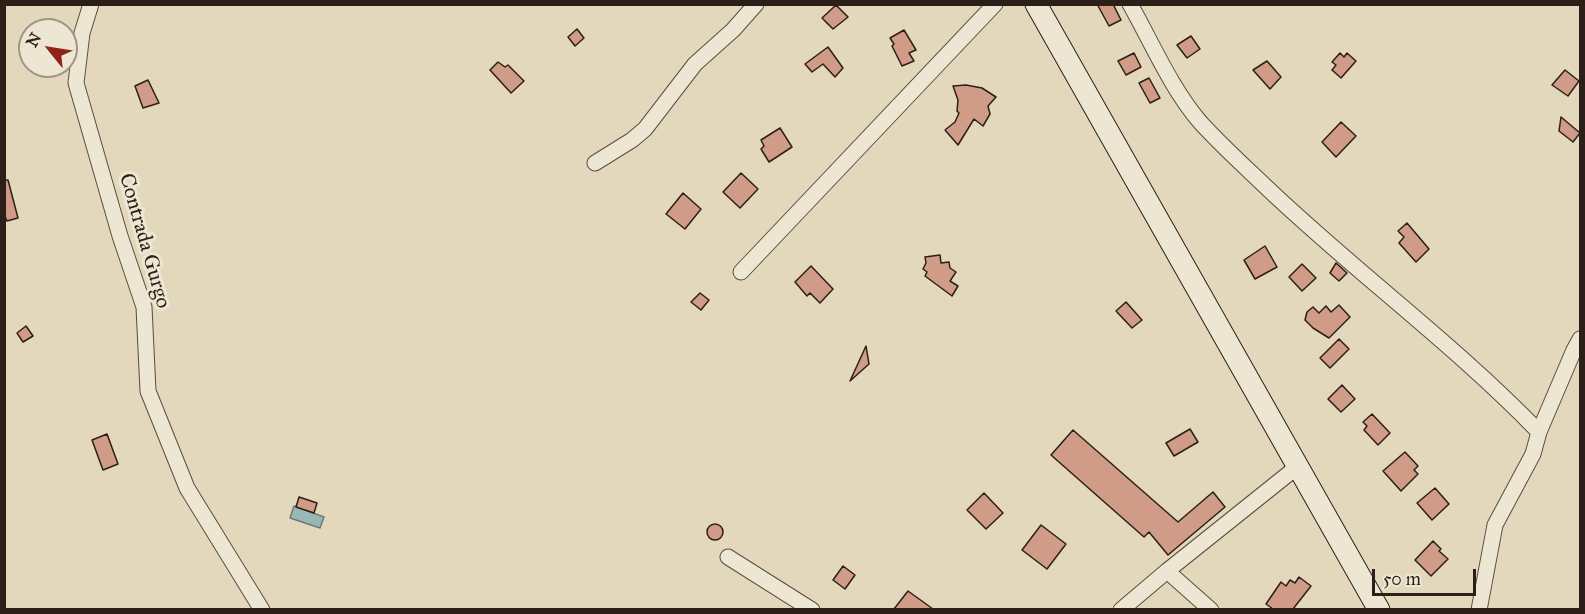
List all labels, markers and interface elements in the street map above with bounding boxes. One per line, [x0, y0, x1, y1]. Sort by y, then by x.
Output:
north arrow [18, 18, 78, 78]
text: N [22, 29, 45, 50]
street label: Contrada Gurgo [113, 171, 175, 311]
scale bar [1375, 557, 1478, 595]
text: 50 m [1383, 568, 1421, 590]

